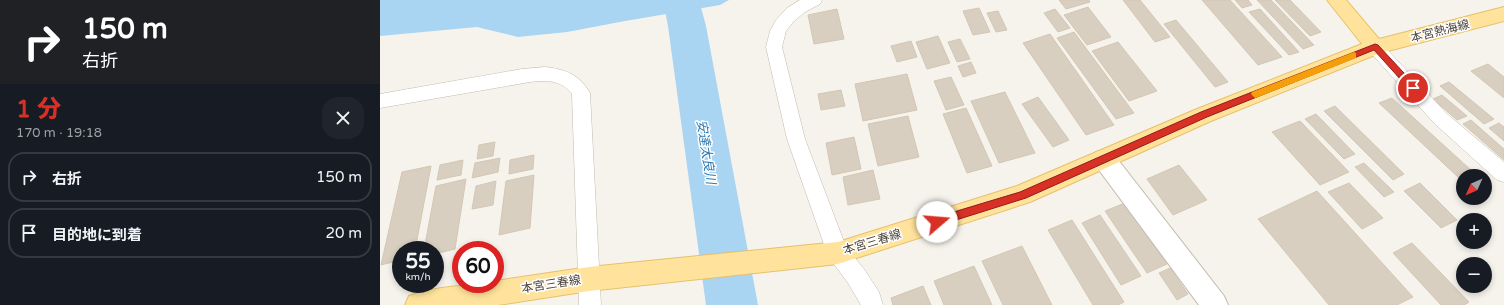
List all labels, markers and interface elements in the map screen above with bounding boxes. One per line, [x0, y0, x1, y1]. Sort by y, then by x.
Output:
text: 150 m [82, 12, 168, 46]
icon: right [16, 16, 68, 68]
street label: 本宮熱海線 [1409, 17, 1471, 45]
text: 右折 [82, 50, 118, 72]
pin [1396, 71, 1430, 105]
icon: arrive [1402, 77, 1424, 99]
text: 1 分 [16, 95, 61, 124]
button: close [322, 97, 364, 139]
water label: 安達太良川 [693, 119, 719, 187]
text: 170 m · 19:18 [16, 125, 102, 141]
icon: right [18, 166, 40, 188]
text: 150 m [316, 168, 362, 186]
north arrow [1456, 169, 1492, 205]
map controls [1456, 169, 1492, 293]
text: 右折 [52, 170, 82, 188]
position arrow [916, 201, 958, 243]
button: + [1456, 213, 1492, 249]
icon: arrive [18, 222, 40, 244]
text: 20 m [325, 224, 362, 242]
text: 目的地に到着 [52, 226, 142, 244]
street label: 本宮三春線 [841, 227, 903, 257]
speed limit sign: 60 [452, 241, 504, 293]
text: 55 [405, 250, 431, 274]
button: − [1456, 257, 1492, 293]
text: km/h [405, 271, 431, 283]
street label: 本宮三春線 [520, 272, 582, 296]

